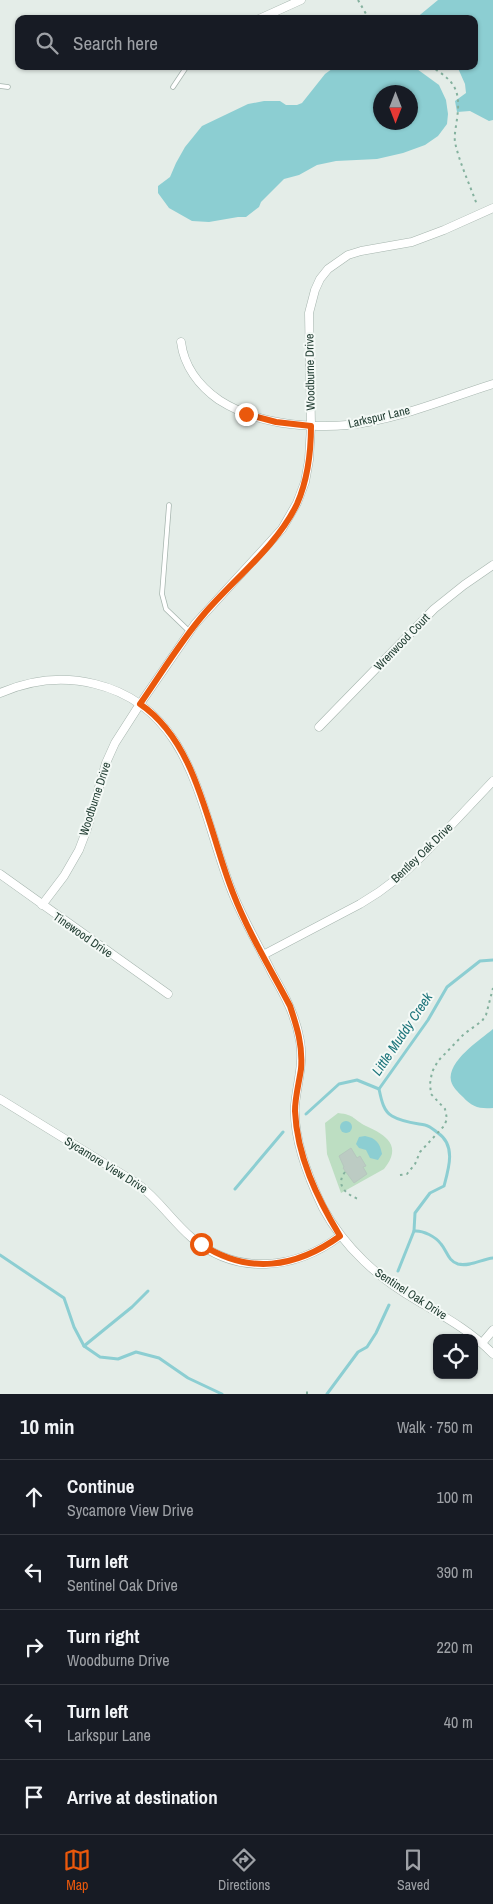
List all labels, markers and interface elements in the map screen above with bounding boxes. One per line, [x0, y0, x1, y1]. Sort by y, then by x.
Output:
search box [15, 15, 478, 70]
icon: search [33, 29, 61, 57]
text: Search here [73, 30, 158, 56]
north arrow [373, 85, 418, 130]
street label: Woodburne Drive [301, 333, 319, 411]
street label: Larkspur Lane [347, 402, 411, 432]
route end [235, 403, 258, 426]
street label: Wrenwood Court [371, 610, 434, 674]
street label: Woodburne Drive [76, 760, 114, 838]
street label: Bentley Oak Drive [388, 820, 456, 886]
street label: Tinewood Drive [50, 909, 116, 961]
water label: Little Muddy Creek [368, 988, 437, 1079]
street label: Sycamore View Drive [61, 1133, 151, 1197]
route start [190, 1233, 213, 1256]
street label: Sentinel Oak Drive [372, 1265, 450, 1323]
map controls [433, 1334, 478, 1379]
button: locate [433, 1334, 478, 1379]
text: 10 min [20, 1412, 75, 1441]
text: Walk · 750 m [397, 1416, 473, 1438]
text: Continue [67, 1473, 135, 1499]
icon: ahead [20, 1483, 48, 1511]
text: 100 m [437, 1486, 473, 1508]
text: Sycamore View Drive [67, 1499, 194, 1521]
text: Turn left [67, 1548, 128, 1574]
icon: left [20, 1558, 48, 1586]
text: 390 m [437, 1561, 473, 1583]
text: Sentinel Oak Drive [67, 1574, 178, 1596]
text: Turn right [67, 1623, 139, 1649]
icon: right [20, 1633, 48, 1661]
text: 220 m [437, 1636, 473, 1658]
text: Woodburne Drive [67, 1649, 170, 1671]
text: Turn left [67, 1698, 128, 1724]
icon: left [20, 1708, 48, 1736]
text: 40 m [444, 1711, 473, 1733]
text: Larkspur Lane [67, 1724, 151, 1746]
icon: arrive [20, 1783, 48, 1811]
text: Arrive at destination [67, 1784, 218, 1810]
tab: Map [63, 1846, 91, 1894]
tab: Directions [218, 1846, 270, 1894]
tab: Saved [397, 1846, 430, 1894]

